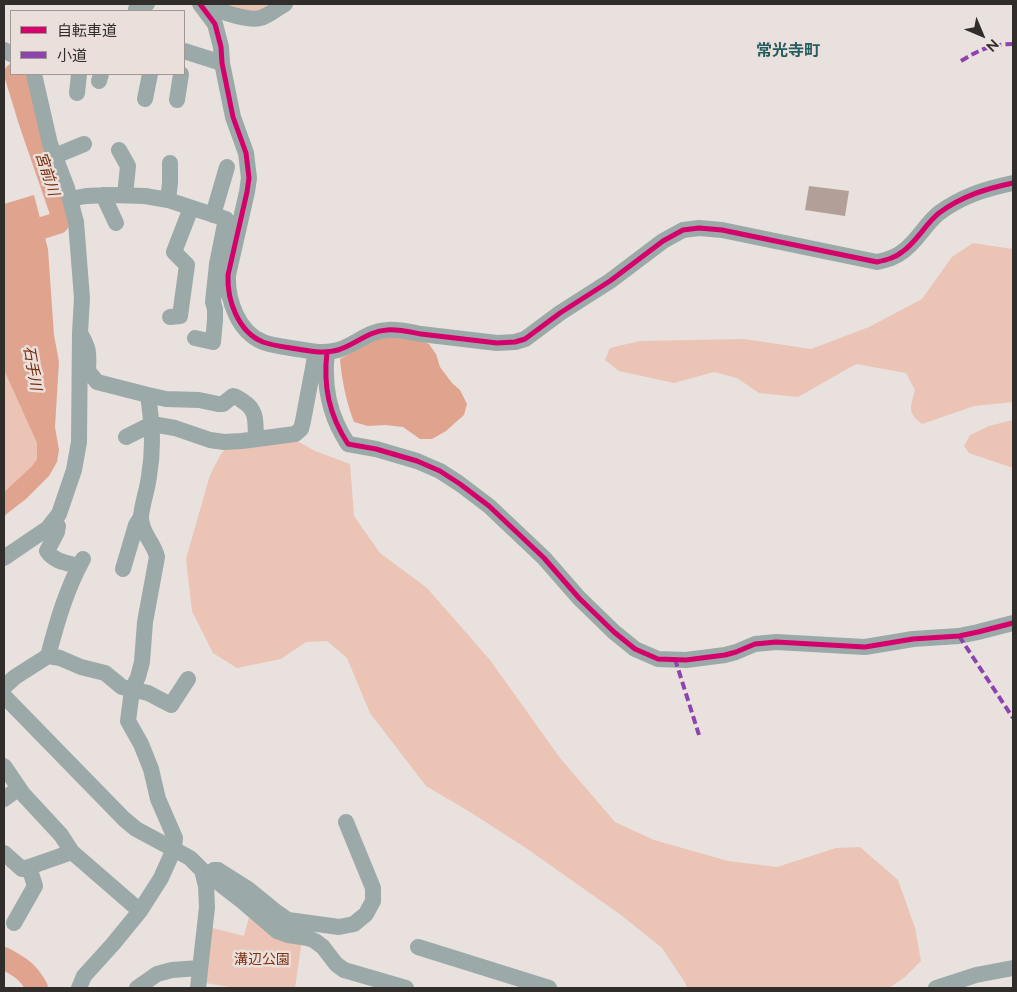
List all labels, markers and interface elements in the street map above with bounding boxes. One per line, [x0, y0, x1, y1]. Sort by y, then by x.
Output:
legend [10, 10, 185, 75]
north arrow [957, 10, 1007, 60]
text: 自転車道 [57, 22, 117, 40]
text: N [983, 36, 1002, 55]
district label: 常光寺町 [756, 41, 820, 61]
text: 小道 [57, 47, 87, 65]
water label: 宮前川 [31, 150, 63, 198]
water label: 石手川 [19, 344, 45, 392]
park label: 溝辺公園 [234, 952, 290, 968]

